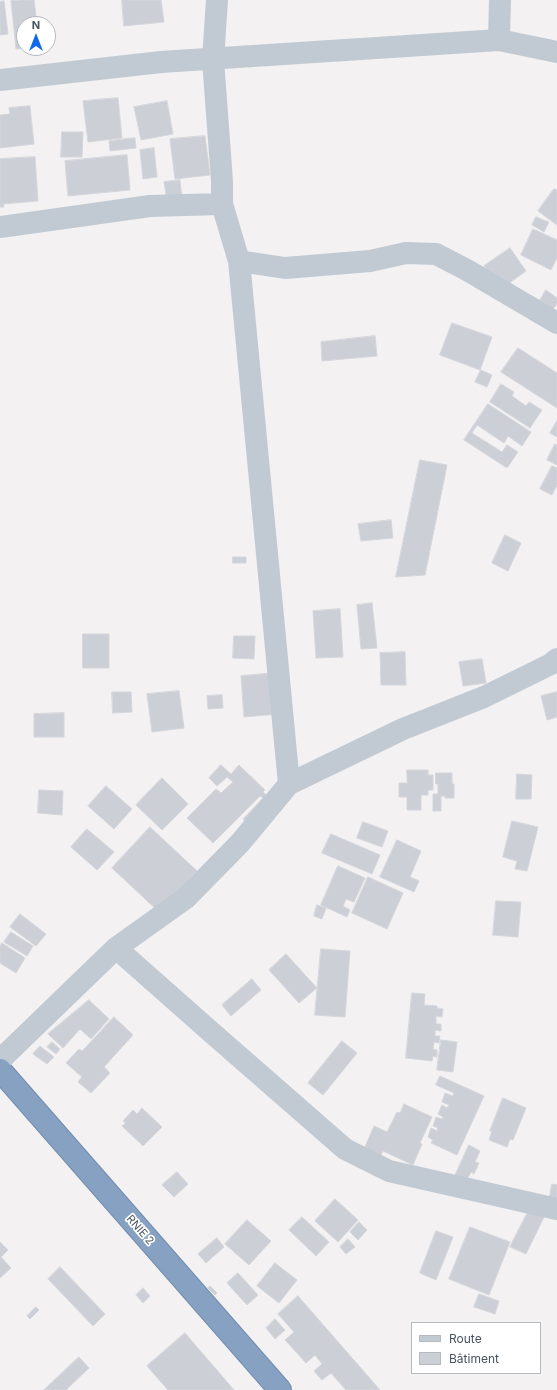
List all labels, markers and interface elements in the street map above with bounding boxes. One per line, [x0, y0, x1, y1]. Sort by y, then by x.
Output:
north arrow [16, 16, 56, 56]
text: N [32, 18, 40, 32]
street label: RNIE 2 [124, 1213, 156, 1247]
legend [411, 1322, 541, 1374]
text: Route [449, 1331, 482, 1346]
text: Bâtiment [449, 1351, 499, 1366]

